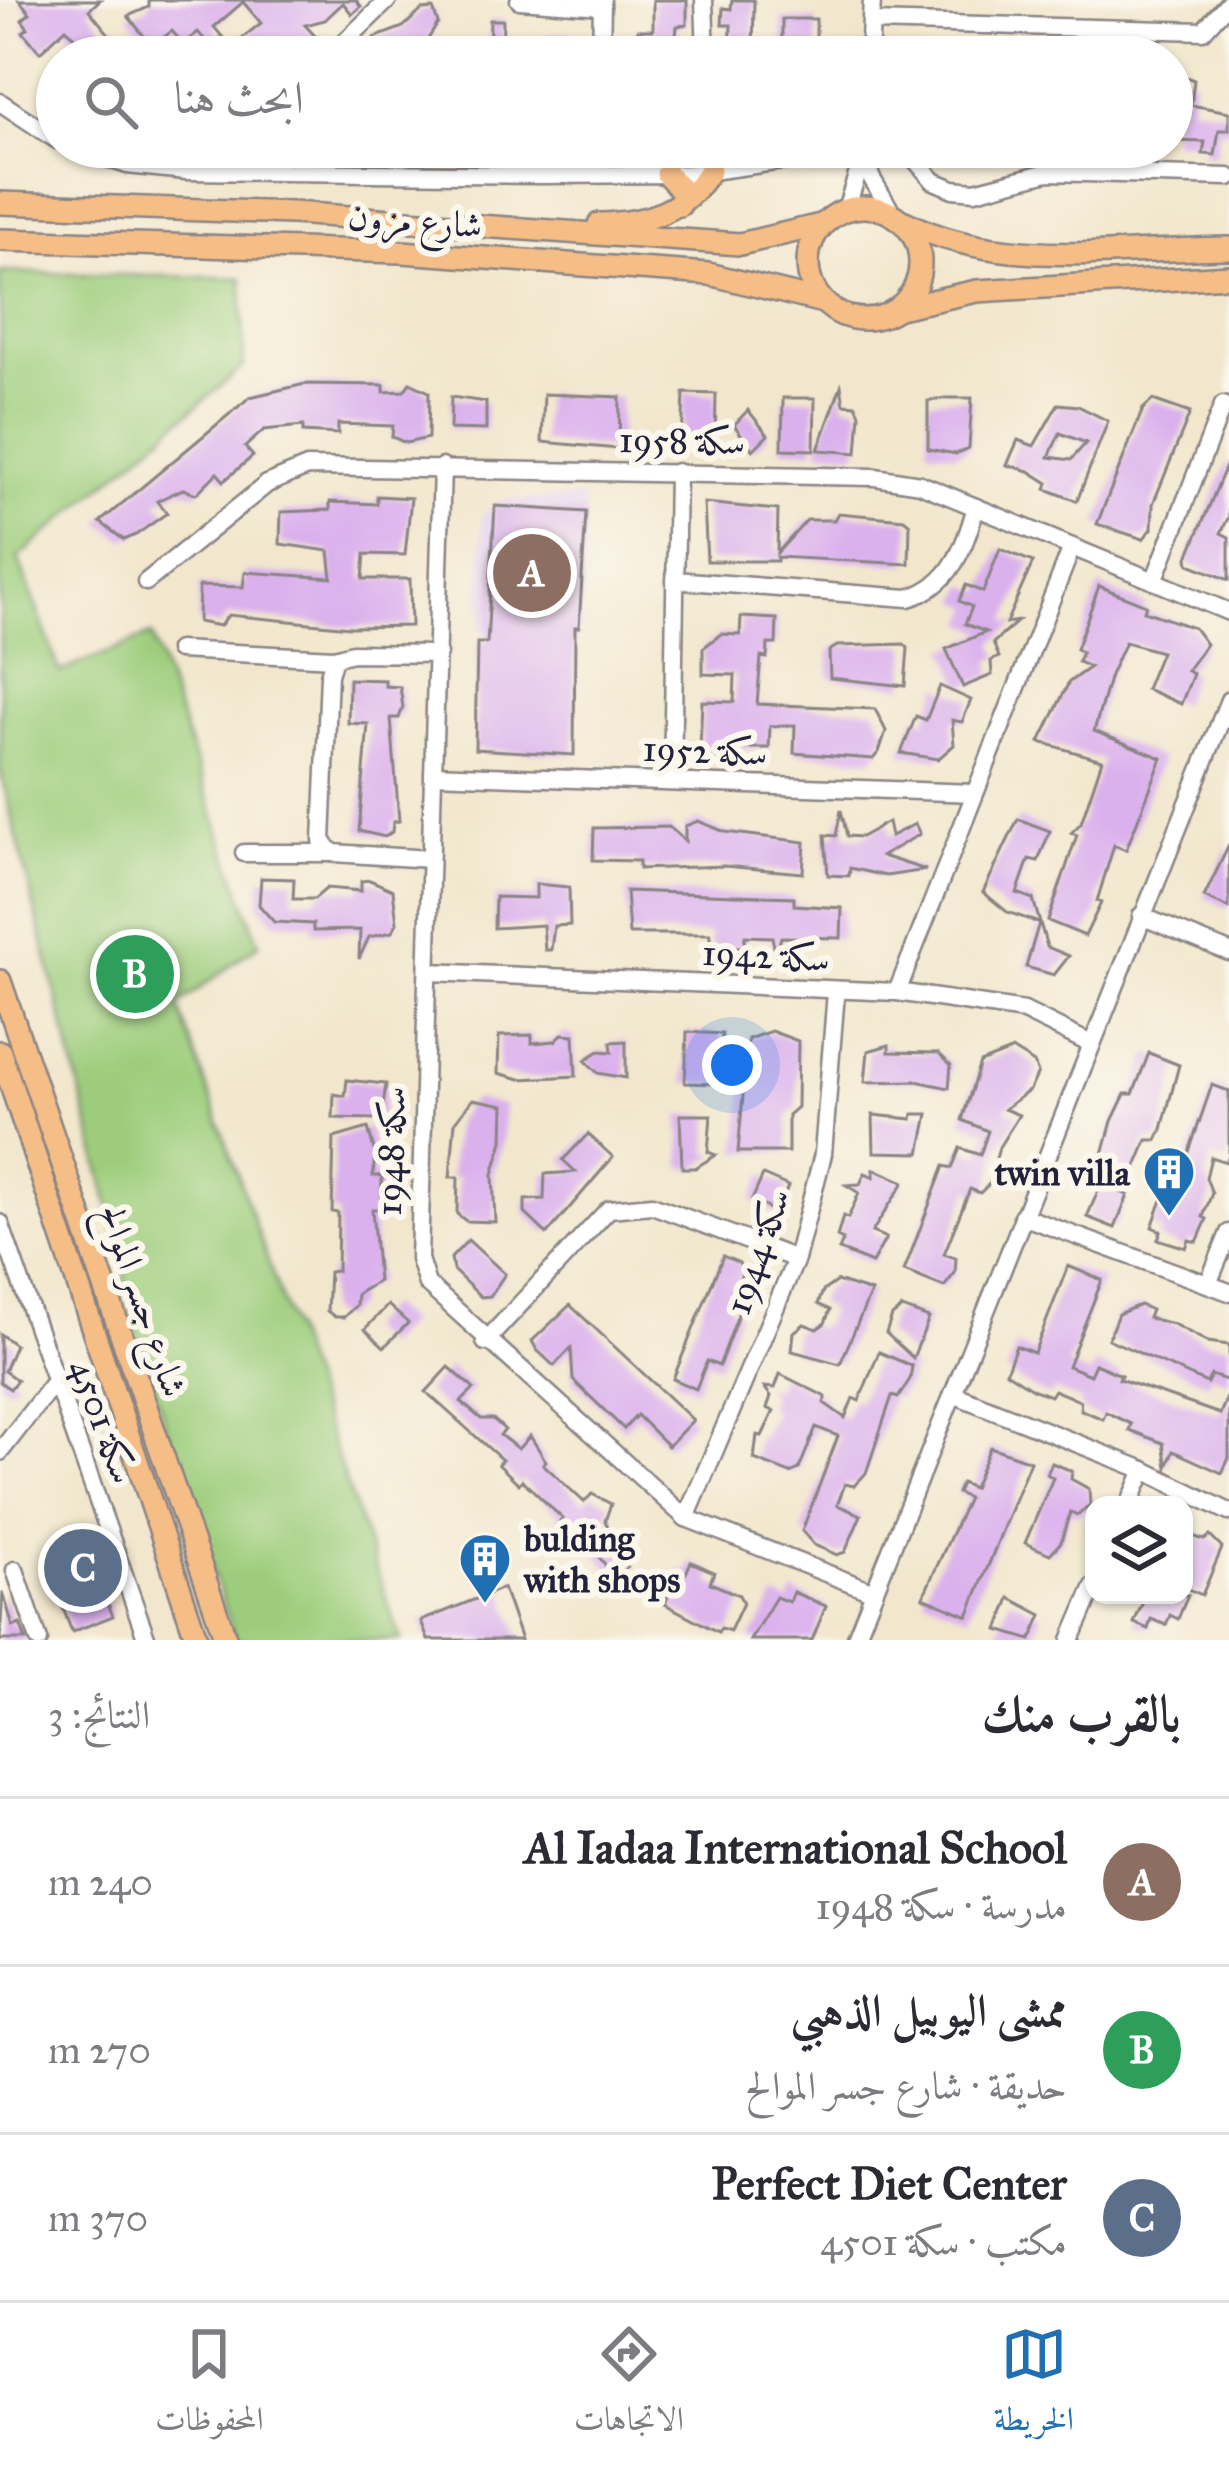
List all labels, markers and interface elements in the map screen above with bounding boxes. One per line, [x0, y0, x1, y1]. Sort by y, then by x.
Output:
search box [36, 36, 1193, 168]
icon: search [78, 69, 144, 135]
text: ابحث هنا [174, 70, 304, 125]
street label: شارع مزون [346, 194, 484, 256]
street label: سكة 1958 [619, 418, 745, 464]
pin: A [493, 528, 571, 618]
street label: سكة 1952 [642, 727, 768, 775]
pin: B [96, 929, 174, 1019]
street label: سكة 1942 [701, 931, 831, 981]
your location [702, 1035, 762, 1095]
street label: سكة 1948 [367, 1086, 415, 1216]
building icon: twin villa [1141, 1144, 1197, 1218]
place label: twin villa [995, 1151, 1131, 1195]
street label: سكة 1944 [716, 1183, 800, 1320]
street label: شارع جسر الموالح [81, 1198, 197, 1405]
street label: سكة 4501 [60, 1353, 146, 1489]
map controls [1085, 1496, 1193, 1604]
button: layers [1085, 1496, 1193, 1604]
place label: bulding with shops [523, 1517, 680, 1602]
pin: C [44, 1523, 122, 1613]
building icon: bulding with shops [457, 1531, 513, 1605]
text: بالقرب منك [982, 1683, 1181, 1745]
text: النتائج: 3 [48, 1691, 150, 1739]
text: Al Iadaa International School [524, 1820, 1067, 1875]
text: 240 m [48, 1858, 153, 1906]
text: A [1129, 1858, 1155, 1906]
text: مدرسة · سكة 1948 [815, 1882, 1067, 1930]
text: ممشى اليوبيل الذهبي [791, 1983, 1067, 2038]
text: 270 m [48, 2026, 151, 2074]
text: B [1129, 2026, 1155, 2074]
text: حديقة · شارع جسر الموالح [745, 2062, 1067, 2110]
text: Perfect Diet Center [711, 2156, 1067, 2211]
text: 370 m [48, 2194, 148, 2242]
text: C [1129, 2194, 1155, 2242]
text: مكتب · سكة 4501 [820, 2218, 1067, 2266]
tab: المحفوظات [155, 2321, 264, 2451]
tab: الاتجاهات [574, 2321, 684, 2451]
tab: الخريطة [994, 2321, 1074, 2451]

